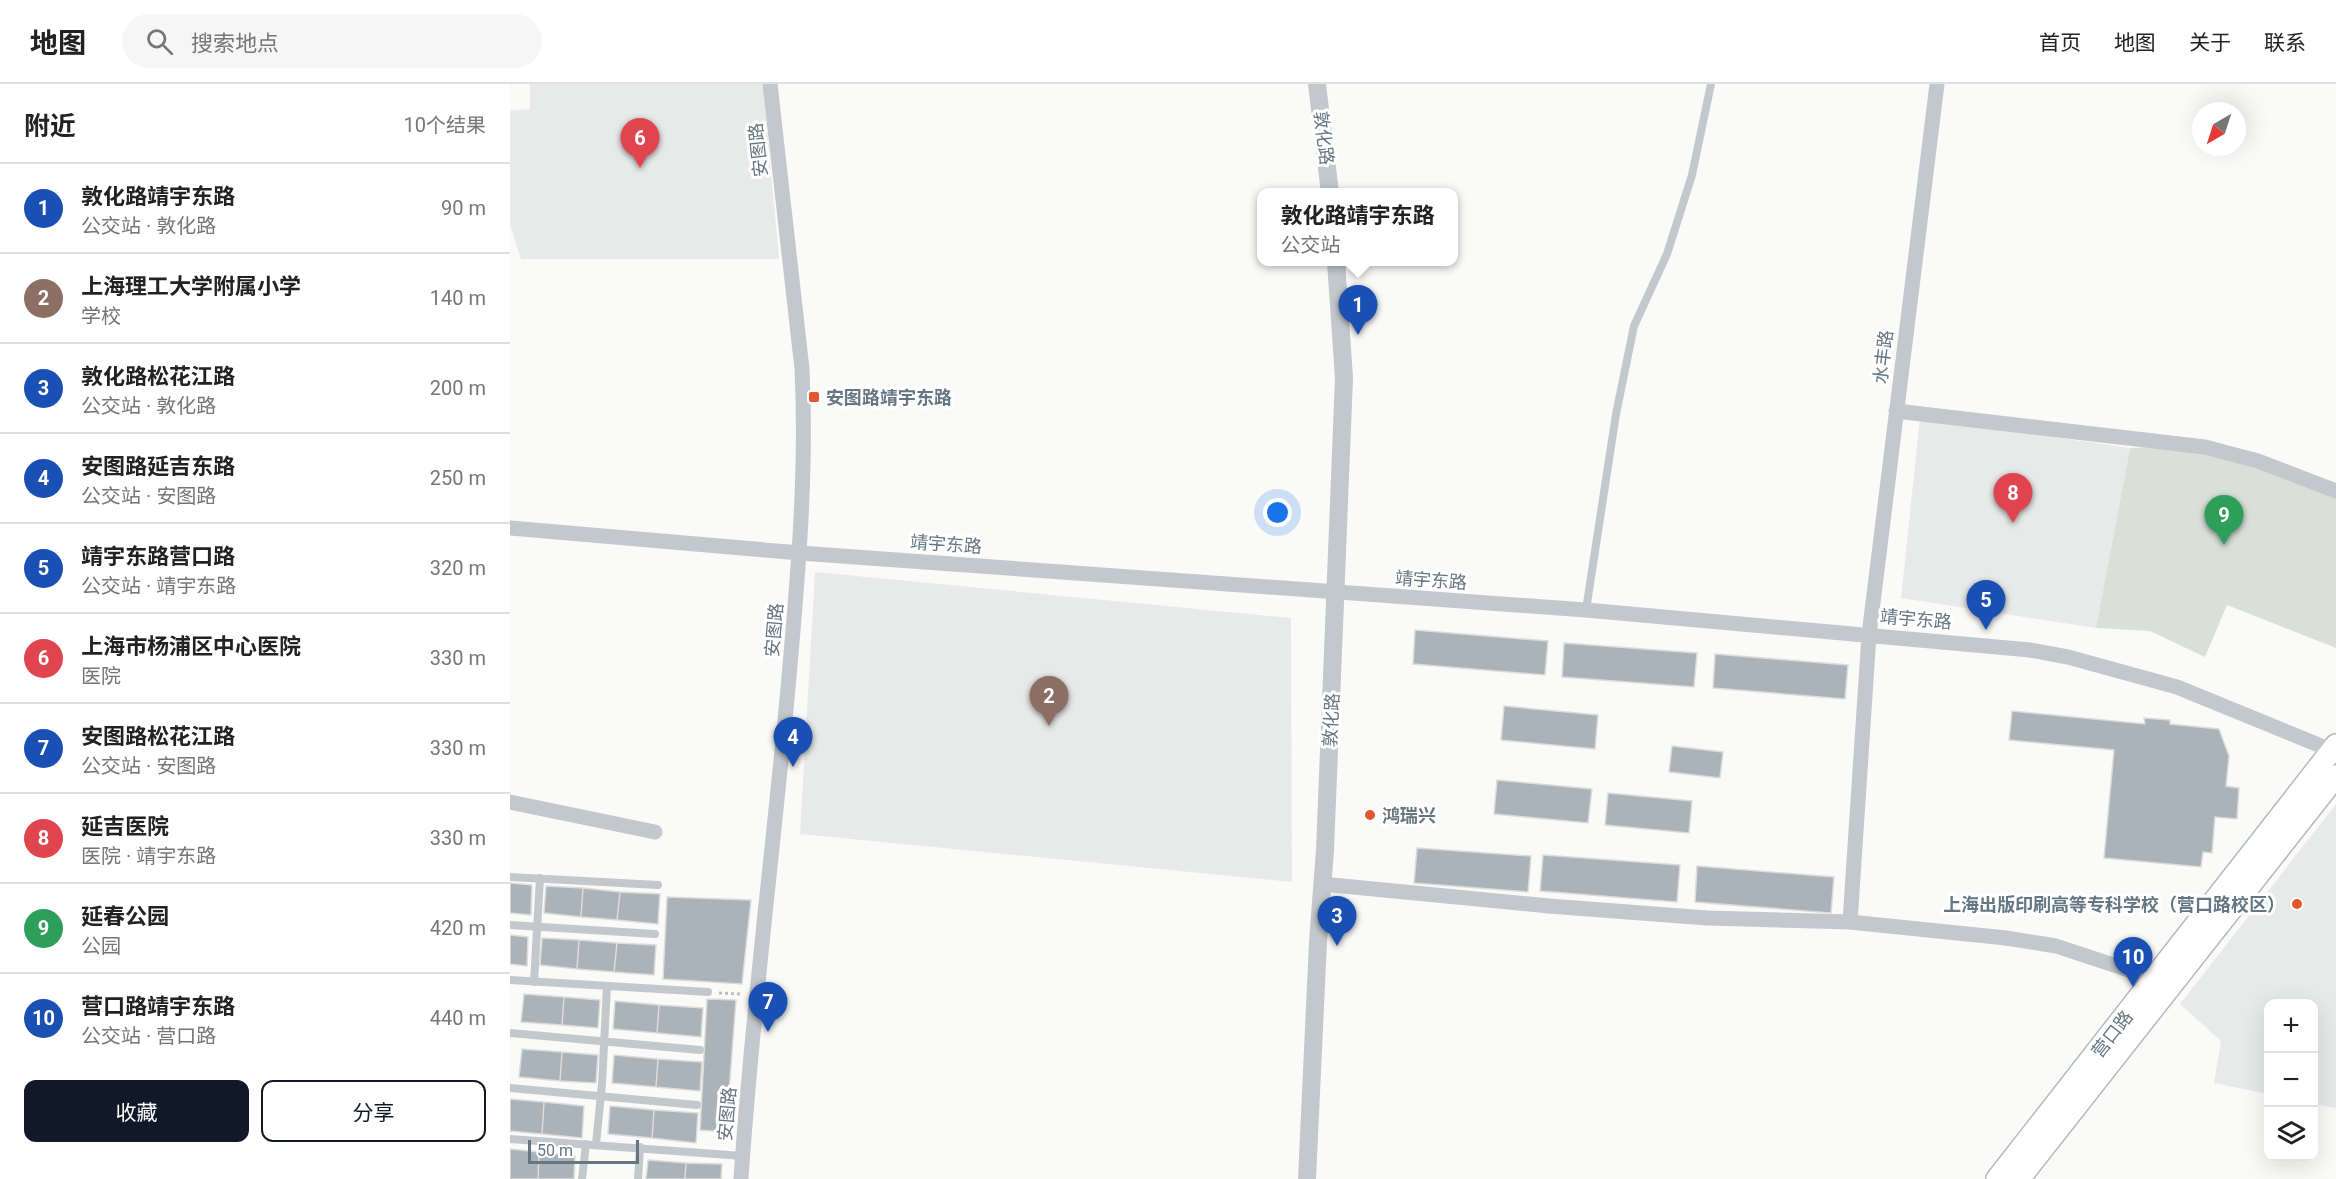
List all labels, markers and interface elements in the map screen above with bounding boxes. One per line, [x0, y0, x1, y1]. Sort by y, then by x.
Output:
search box [122, 14, 542, 68]
icon: search [143, 25, 176, 58]
text: 地图 [30, 27, 86, 60]
text: 搜索地点 [191, 31, 279, 56]
text: 首页 [2039, 31, 2081, 55]
text: 地图 [2114, 31, 2156, 55]
text: 关于 [2189, 31, 2231, 55]
text: 联系 [2264, 31, 2306, 55]
north arrow [2192, 102, 2246, 156]
street label: 敦化路 [1310, 110, 1338, 166]
text: 附近 [24, 111, 76, 141]
text: 10个结果 [404, 113, 486, 137]
pin: 6 [620, 118, 660, 168]
street label: 安图路 [745, 122, 771, 178]
text: 敦化路靖宇东路 [81, 184, 235, 209]
popup [1257, 188, 1458, 266]
text: 1 [38, 196, 49, 220]
text: 90 m [441, 196, 486, 220]
text: 敦化路靖宇东路 [1280, 203, 1435, 228]
text: 公交站 · 敦化路 [81, 214, 216, 238]
text: 公交站 [1280, 233, 1340, 257]
text: 上海理工大学附属小学 [81, 274, 301, 299]
text: 2 [38, 286, 49, 310]
text: 140 m [430, 286, 486, 310]
pin: 1 [1338, 286, 1378, 335]
text: 学校 [81, 304, 121, 328]
street label: 水丰路 [1869, 329, 1897, 385]
text: 敦化路松花江路 [81, 364, 235, 389]
text: 3 [38, 376, 49, 400]
text: 200 m [430, 376, 486, 400]
place label: 安图路靖宇东路 [826, 387, 952, 408]
marker: 安图路靖宇东路 [807, 390, 821, 404]
text: 公交站 · 敦化路 [81, 394, 216, 418]
text: 安图路延吉东路 [81, 454, 235, 479]
text: 4 [38, 466, 49, 490]
text: 250 m [430, 466, 486, 490]
pin: 8 [1994, 474, 2032, 523]
text: 公交站 · 安图路 [81, 484, 216, 508]
pin: 9 [2204, 496, 2244, 545]
your location [1263, 498, 1292, 527]
street label: 靖宇东路 [909, 531, 983, 557]
text: 靖宇东路营口路 [81, 544, 235, 569]
text: 5 [38, 556, 49, 580]
text: 320 m [430, 556, 486, 580]
street label: 靖宇东路 [1394, 567, 1468, 593]
text: 公交站 · 靖宇东路 [81, 574, 236, 598]
pin: 5 [1966, 580, 2006, 630]
street label: 安图路 [761, 602, 787, 658]
street label: 靖宇东路 [1879, 605, 1953, 633]
text: 上海市杨浦区中心医院 [81, 634, 301, 659]
text: 6 [38, 646, 49, 670]
text: 330 m [430, 646, 486, 670]
text: 医院 [81, 664, 121, 688]
pin: 2 [1030, 676, 1068, 726]
street label: 敦化路 [1319, 692, 1343, 748]
pin: 4 [774, 718, 812, 767]
text: 安图路松花江路 [81, 724, 235, 749]
text: 7 [38, 736, 49, 760]
text: 330 m [430, 736, 486, 760]
text: 公交站 · 安图路 [81, 754, 216, 778]
place label: 鸿瑞兴 [1382, 805, 1436, 826]
marker: 鸿瑞兴 [1363, 808, 1377, 822]
text: 延吉医院 [81, 814, 169, 839]
text: 8 [38, 826, 49, 850]
text: 330 m [430, 826, 486, 850]
text: 医院 · 靖宇东路 [81, 844, 216, 868]
place label: 上海出版印刷高等专科学校（营口路校区） [1943, 894, 2285, 915]
pin: 3 [1318, 896, 1356, 946]
marker: 上海出版印刷高等专科学校（营口路校区） [2290, 897, 2304, 911]
text: 延春公园 [81, 904, 169, 929]
text: 9 [38, 916, 49, 940]
text: 420 m [430, 916, 486, 940]
text: 公园 [81, 934, 121, 958]
pin: 10 [2114, 938, 2152, 987]
pin: 7 [748, 982, 788, 1032]
text: 营口路靖宇东路 [81, 994, 235, 1019]
map controls [2264, 999, 2318, 1161]
button: + [2264, 999, 2318, 1053]
text: 10 [32, 1006, 55, 1030]
text: 440 m [430, 1006, 486, 1030]
street label: 营口路 [2087, 1006, 2137, 1062]
text: 公交站 · 营口路 [81, 1024, 216, 1048]
button: − [2264, 1053, 2318, 1107]
button: 收藏 [24, 1080, 249, 1142]
button: 分享 [261, 1080, 486, 1142]
street label: 安图路 [714, 1086, 740, 1142]
button: layers [2264, 1107, 2318, 1161]
scale bar [528, 1137, 639, 1164]
text: 50 m [537, 1141, 573, 1160]

